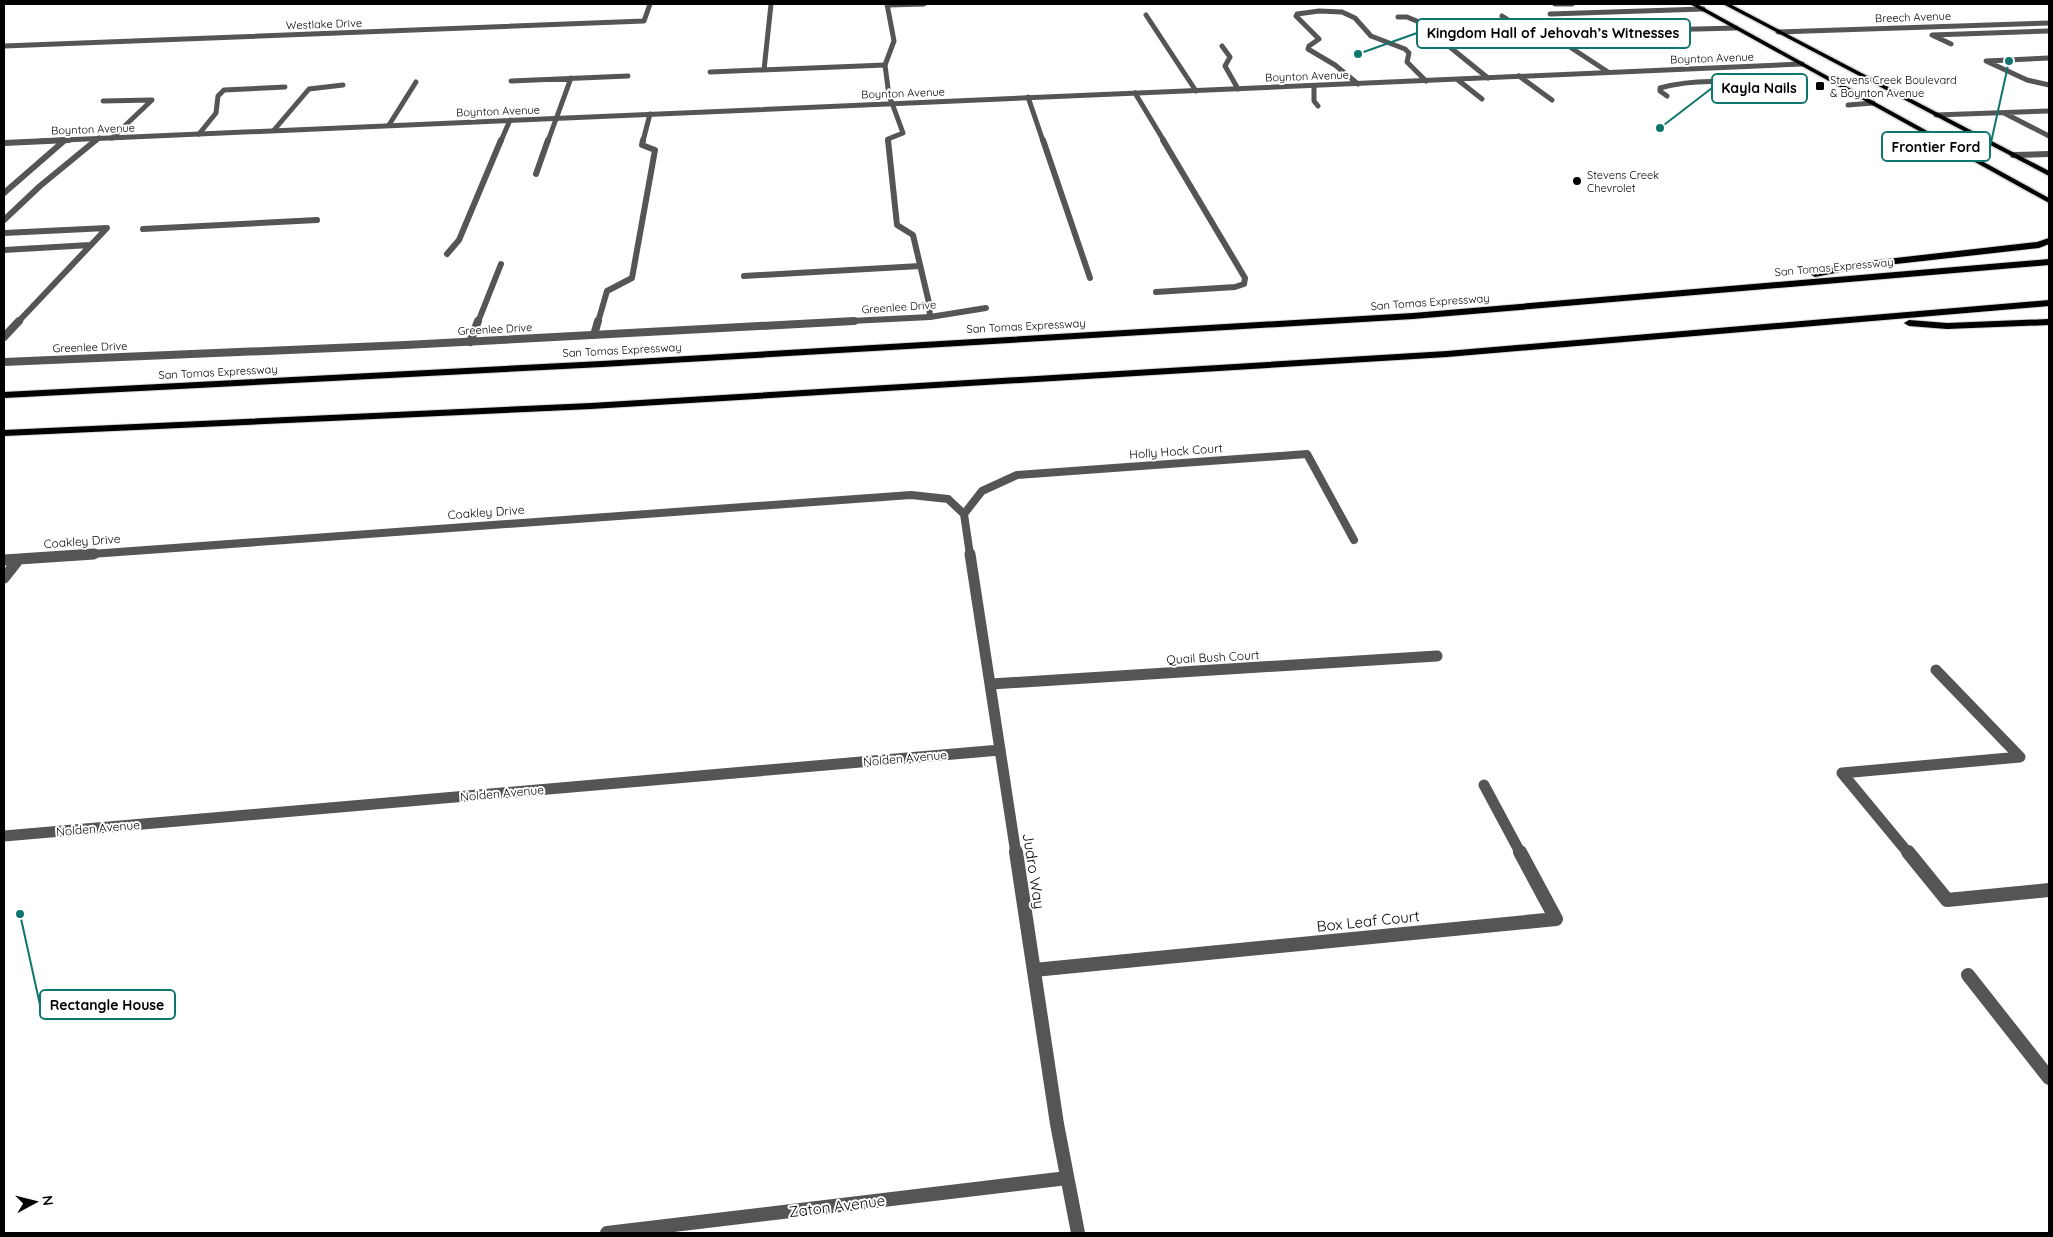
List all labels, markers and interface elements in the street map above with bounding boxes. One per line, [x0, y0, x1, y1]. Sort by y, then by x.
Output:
street label: Breech Avenue [1875, 9, 1951, 25]
street label: Westlake Drive [286, 16, 362, 32]
callout: Kingdom Hall of Jehovah’s Witnesses [1417, 19, 1690, 48]
text: Kingdom Hall of Jehovah’s Witnesses [1427, 24, 1679, 42]
street label: Boynton Avenue [1670, 50, 1754, 66]
street label: Boynton Avenue [1265, 68, 1349, 84]
place label: Stevens Creek Boulevard & Boynton Avenue [1830, 73, 1957, 100]
callout: Kayla Nails [1712, 74, 1807, 103]
text: Kayla Nails [1721, 79, 1797, 97]
marker: Stevens Creek Boulevard & Boynton Avenue [1814, 80, 1826, 92]
street label: Boynton Avenue [861, 85, 945, 101]
street label: Boynton Avenue [456, 103, 540, 119]
street label: Boynton Avenue [51, 121, 135, 137]
callout: Frontier Ford [1882, 132, 1990, 161]
text: Frontier Ford [1892, 138, 1980, 156]
place label: Stevens Creek Chevrolet [1587, 168, 1659, 195]
marker: Stevens Creek Chevrolet [1571, 175, 1583, 187]
street label: San Tomas Expressway [1774, 255, 1894, 279]
street label: San Tomas Expressway [1370, 291, 1490, 313]
street label: Greenlee Drive [861, 297, 937, 317]
street label: San Tomas Expressway [966, 316, 1086, 336]
street label: Greenlee Drive [457, 320, 533, 338]
street label: Greenlee Drive [52, 339, 128, 355]
street label: San Tomas Expressway [562, 340, 682, 360]
street label: San Tomas Expressway [158, 362, 278, 382]
street label: Holly Hock Court [1129, 440, 1223, 462]
street label: Coakley Drive [447, 502, 525, 522]
street label: Coakley Drive [43, 531, 121, 551]
street label: Quail Bush Court [1166, 647, 1260, 667]
street label: Nolden Avenue [863, 747, 948, 769]
street label: Nolden Avenue [460, 782, 545, 804]
street label: Nolden Avenue [56, 817, 141, 839]
street label: Judro Way [1019, 832, 1049, 910]
street label: Box Leaf Court [1316, 906, 1420, 936]
callout: Rectangle House [40, 990, 175, 1019]
text: Rectangle House [50, 996, 164, 1014]
north arrow [10, 1177, 60, 1227]
street label: Zaton Avenue [788, 1191, 886, 1221]
text: N [38, 1194, 57, 1207]

